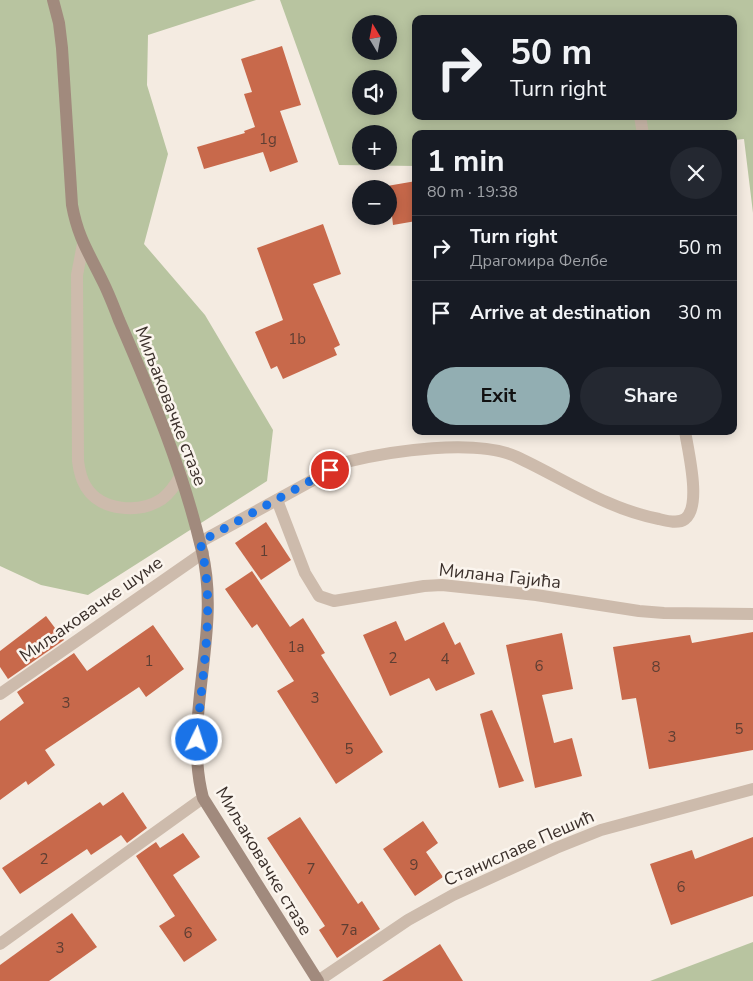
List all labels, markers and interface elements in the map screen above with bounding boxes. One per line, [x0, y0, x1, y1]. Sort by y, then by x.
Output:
north arrow [352, 15, 398, 60]
map controls [352, 15, 397, 225]
text: 50 m [510, 29, 592, 76]
icon: right [427, 35, 492, 100]
button: sound [352, 70, 397, 115]
text: Turn right [510, 74, 606, 104]
button: + [352, 125, 397, 170]
house number: 1g [259, 129, 277, 149]
text: 1 min [427, 141, 505, 182]
button: close [670, 147, 722, 199]
button: − [352, 180, 397, 225]
text: 80 m · 19:38 [427, 181, 518, 203]
text: Turn right [470, 224, 557, 250]
icon: right [427, 234, 455, 262]
text: 50 m [678, 235, 722, 261]
text: Драгомира Фелбе [470, 250, 608, 272]
icon: arrive [427, 299, 455, 327]
text: Arrive at destination [470, 300, 651, 326]
text: 30 m [678, 300, 722, 326]
street label: Миљаковачке стазе [129, 323, 213, 489]
house number: 1b [288, 329, 306, 349]
button: Exit [427, 367, 570, 425]
button: Share [580, 367, 722, 425]
pin [309, 449, 351, 491]
icon: arrive [316, 456, 344, 484]
house number: 1 [259, 541, 269, 561]
street label: Миљаковачке шуме [15, 551, 167, 667]
street label: Милана Гајића [438, 558, 562, 594]
house number: 1a [288, 637, 304, 657]
house number: 2 [388, 648, 398, 668]
house number: 4 [440, 649, 450, 669]
house number: 1 [144, 651, 154, 671]
house number: 6 [534, 656, 544, 676]
house number: 8 [651, 657, 661, 677]
house number: 3 [310, 688, 320, 708]
house number: 3 [61, 693, 71, 713]
position arrow [170, 713, 222, 765]
house number: 5 [734, 719, 744, 739]
house number: 3 [667, 727, 677, 747]
house number: 5 [344, 739, 354, 759]
street label: Миљаковачке стазе [210, 782, 318, 940]
street label: Станиславе Пешић [440, 804, 598, 892]
house number: 2 [39, 849, 49, 869]
house number: 9 [409, 855, 419, 875]
house number: 7 [306, 859, 316, 879]
house number: 6 [676, 877, 686, 897]
house number: 7a [341, 920, 357, 940]
house number: 6 [183, 923, 193, 943]
house number: 3 [55, 938, 65, 958]

